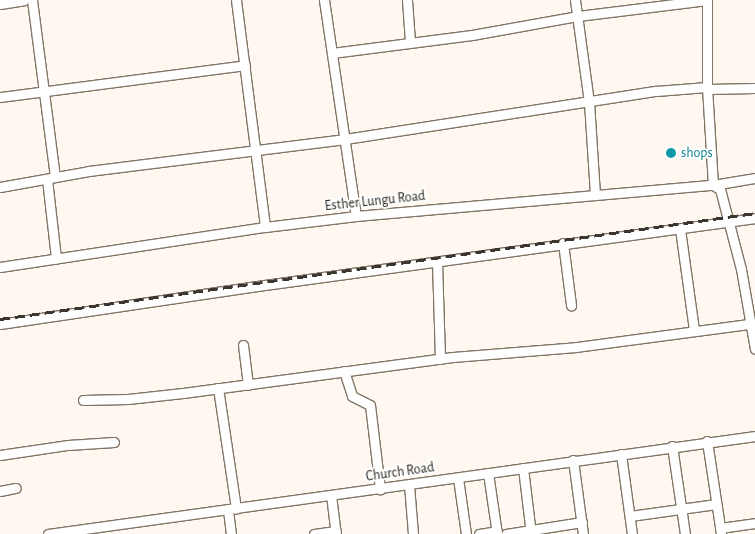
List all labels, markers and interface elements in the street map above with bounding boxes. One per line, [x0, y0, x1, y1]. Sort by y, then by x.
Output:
place label: shops [681, 145, 713, 161]
marker: shops [665, 147, 677, 159]
street label: Esther Lungu Road [324, 187, 426, 215]
street label: Church Road [365, 459, 435, 485]

